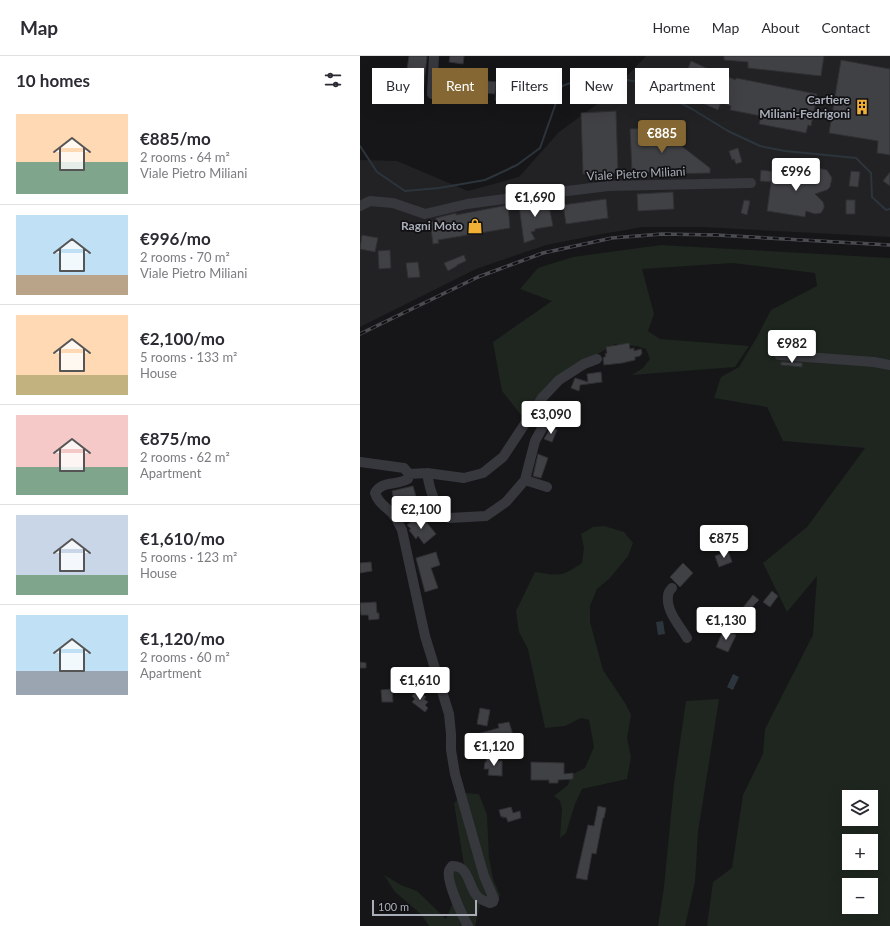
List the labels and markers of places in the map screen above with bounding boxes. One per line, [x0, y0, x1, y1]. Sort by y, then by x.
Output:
place label: Cartiere Miliani-Fedrigoni [759, 92, 851, 121]
building icon: Cartiere Miliani-Fedrigoni [853, 98, 871, 116]
pin: €885 [638, 120, 686, 154]
pin: €996 [772, 158, 820, 192]
pin: €1,690 [502, 184, 568, 218]
shop icon: Ragni Moto [466, 217, 484, 235]
place label: Ragni Moto [401, 218, 463, 233]
pin: €982 [768, 330, 816, 364]
pin: €3,090 [518, 401, 584, 435]
pin: €2,100 [388, 496, 454, 530]
pin: €875 [700, 525, 748, 559]
pin: €1,130 [693, 607, 759, 641]
pin: €1,610 [387, 667, 453, 701]
pin: €1,120 [461, 733, 527, 767]

